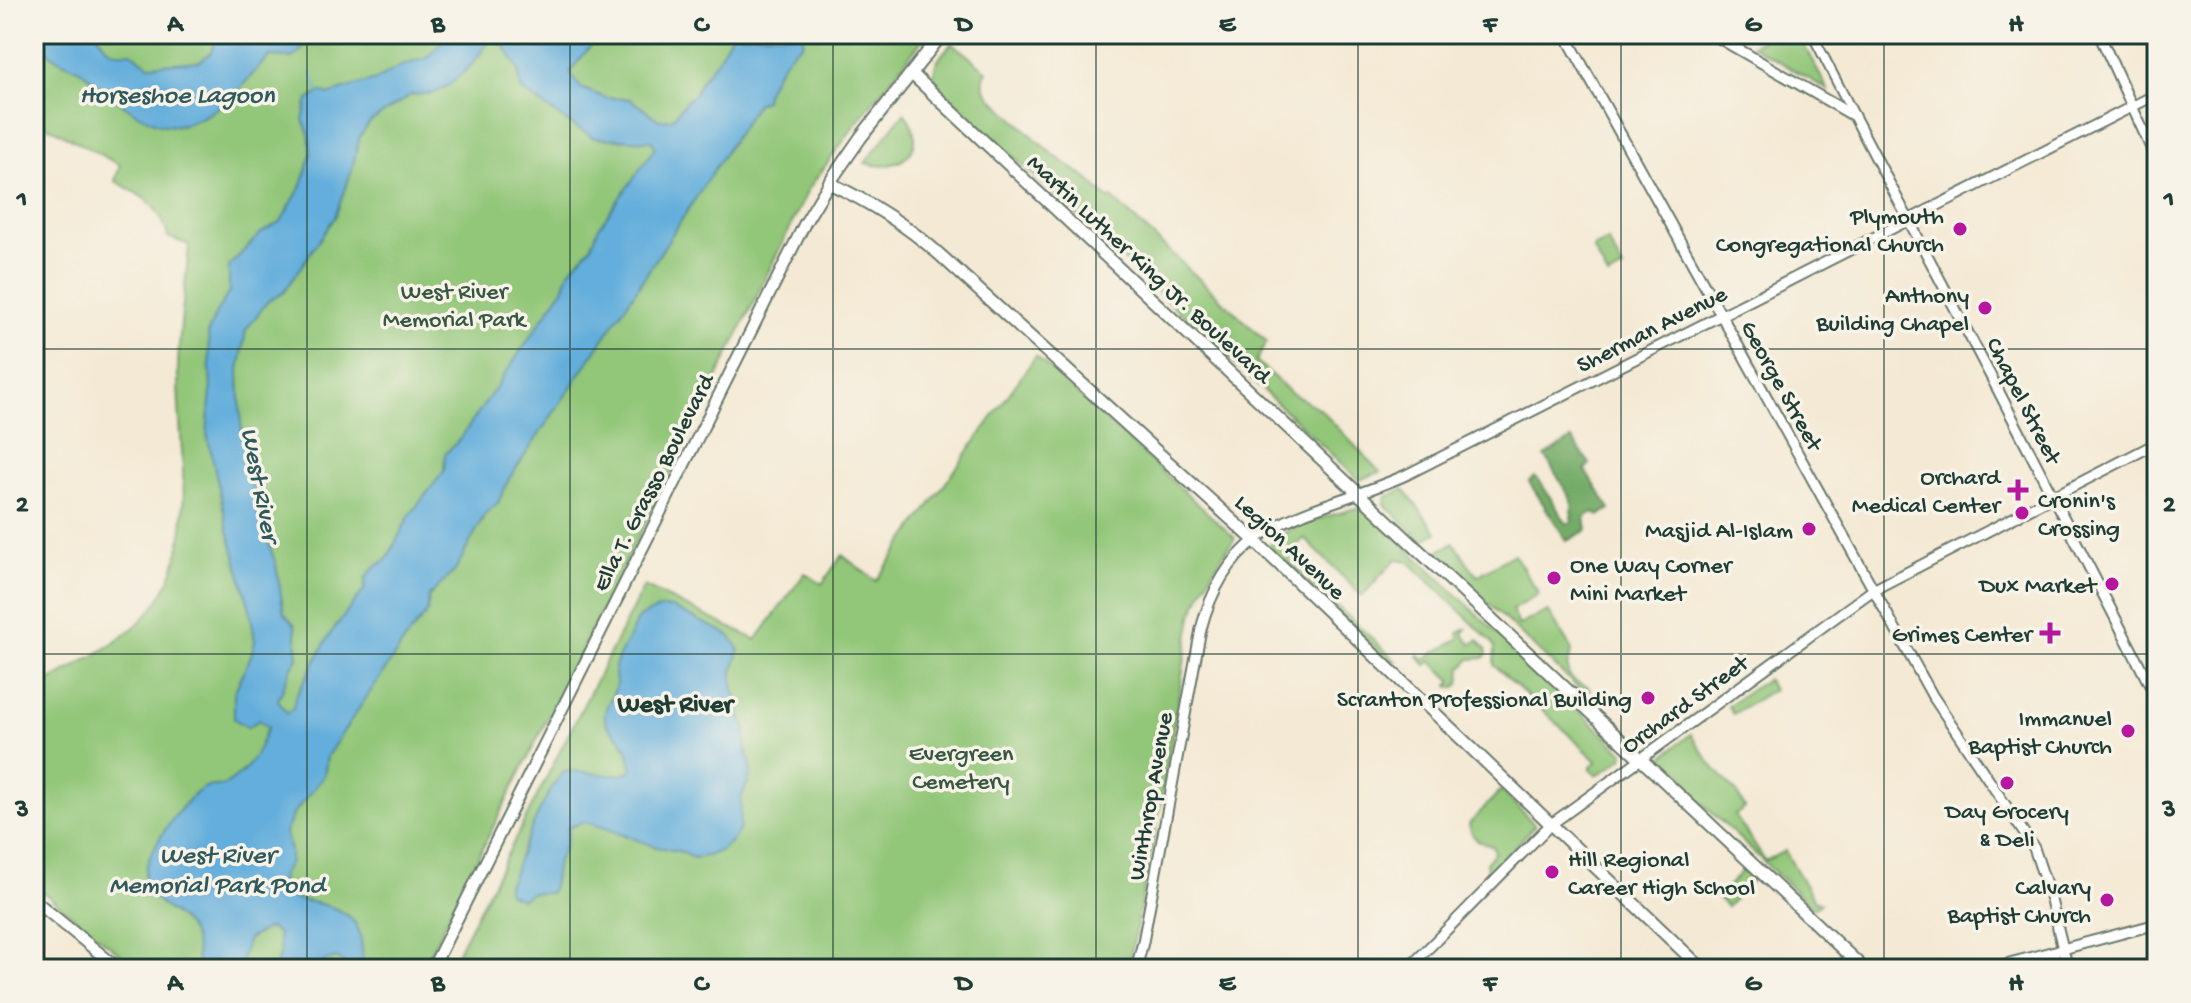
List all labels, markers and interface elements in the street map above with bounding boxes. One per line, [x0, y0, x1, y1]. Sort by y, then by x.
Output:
text: A [166, 11, 184, 42]
text: B [430, 11, 446, 42]
text: C [694, 11, 711, 42]
text: D [954, 11, 974, 42]
text: E [1219, 11, 1237, 42]
text: F [1482, 11, 1498, 42]
text: G [1745, 11, 1763, 42]
text: H [2009, 11, 2025, 42]
water label: Horseshoe Lagoon [79, 82, 275, 113]
street label: Martin Luther King Jr. Boulevard [1019, 150, 1277, 393]
text: 1 [16, 186, 27, 217]
text: 1 [2163, 186, 2174, 217]
place label: Plymouth Congregational Church [1716, 204, 1944, 261]
marker: Plymouth Congregational Church [1951, 220, 1969, 238]
park label: West River Memorial Park [383, 279, 527, 336]
street label: Sherman Avenue [1573, 281, 1733, 381]
place label: Anthony Building Chapel [1815, 283, 1969, 340]
marker: Anthony Building Chapel [1976, 299, 1994, 317]
street label: George Street [1732, 317, 1829, 459]
street label: Chapel Street [1978, 333, 2067, 472]
street label: Ella T. Grasso Boulevard [588, 368, 723, 597]
water label: West River [231, 425, 285, 549]
place label: Orchard Medical Center [1852, 465, 2003, 522]
marker: Orchard Medical Center [2007, 479, 2029, 501]
place label: Cronin's Crossing [2038, 488, 2120, 545]
street label: Legion Avenue [1227, 490, 1351, 608]
text: 2 [16, 491, 29, 522]
text: 2 [2163, 491, 2176, 522]
marker: Cronin's Crossing [2013, 504, 2031, 522]
place label: Masjid Al-Islam [1645, 518, 1793, 547]
marker: Masjid Al-Islam [1800, 520, 1818, 538]
place label: One Way Corner Mini Market [1570, 553, 1734, 610]
marker: One Way Corner Mini Market [1545, 569, 1563, 587]
place label: Dux Market [1977, 573, 2098, 602]
marker: Dux Market [2103, 575, 2121, 593]
place label: Grimes Center [1892, 622, 2035, 651]
marker: Grimes Center [2039, 622, 2061, 644]
street label: Orchard Street [1617, 649, 1757, 762]
place label: Scranton Professional Building [1337, 687, 1632, 716]
marker: Scranton Professional Building [1639, 689, 1657, 707]
district label: West River [616, 691, 735, 722]
place label: Immanuel Baptist Church [1968, 706, 2112, 763]
street label: Winthrop Avenue [1123, 710, 1182, 883]
marker: Immanuel Baptist Church [2119, 722, 2137, 740]
park label: Evergreen Cemetery [909, 741, 1014, 798]
marker: Day Grocery & Deli [1998, 774, 2016, 792]
text: 3 [14, 796, 29, 827]
text: 3 [2161, 796, 2176, 827]
place label: Day Grocery & Deli [1943, 799, 2069, 856]
water label: West River Memorial Park Pond [109, 842, 328, 903]
place label: Hill Regional Career High School [1568, 847, 1755, 904]
marker: Hill Regional Career High School [1543, 863, 1561, 881]
place label: Calvary Baptist Church [1947, 875, 2091, 932]
marker: Calvary Baptist Church [2098, 891, 2116, 909]
text: A [166, 970, 184, 1001]
text: B [430, 970, 446, 1001]
text: C [694, 970, 711, 1001]
text: D [954, 970, 974, 1001]
text: E [1219, 970, 1237, 1001]
text: F [1482, 970, 1498, 1001]
text: G [1745, 970, 1763, 1001]
text: H [2009, 970, 2025, 1001]

